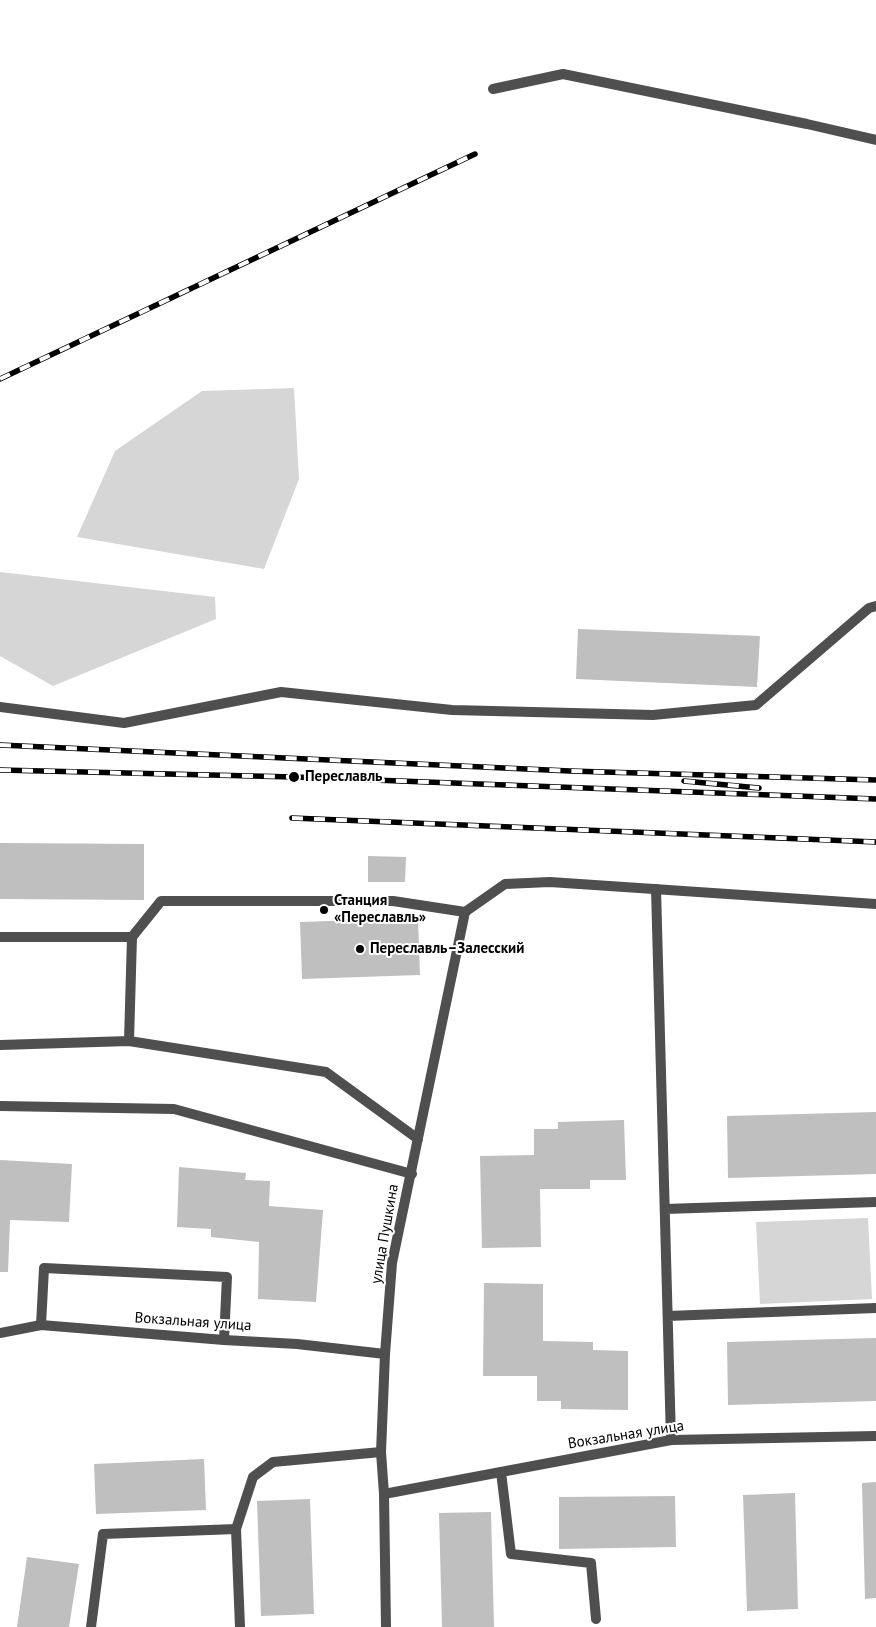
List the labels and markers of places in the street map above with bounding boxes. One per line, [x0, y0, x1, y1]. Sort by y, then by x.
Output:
place label: Переславль [305, 768, 382, 786]
marker: Переславль [287, 770, 301, 784]
place label: Станция «Переславль» [334, 892, 426, 927]
marker: Станция «Переславль» [318, 904, 330, 916]
place label: Переславль–Залесский [370, 940, 524, 958]
marker: Переславль–Залесский [354, 943, 366, 955]

